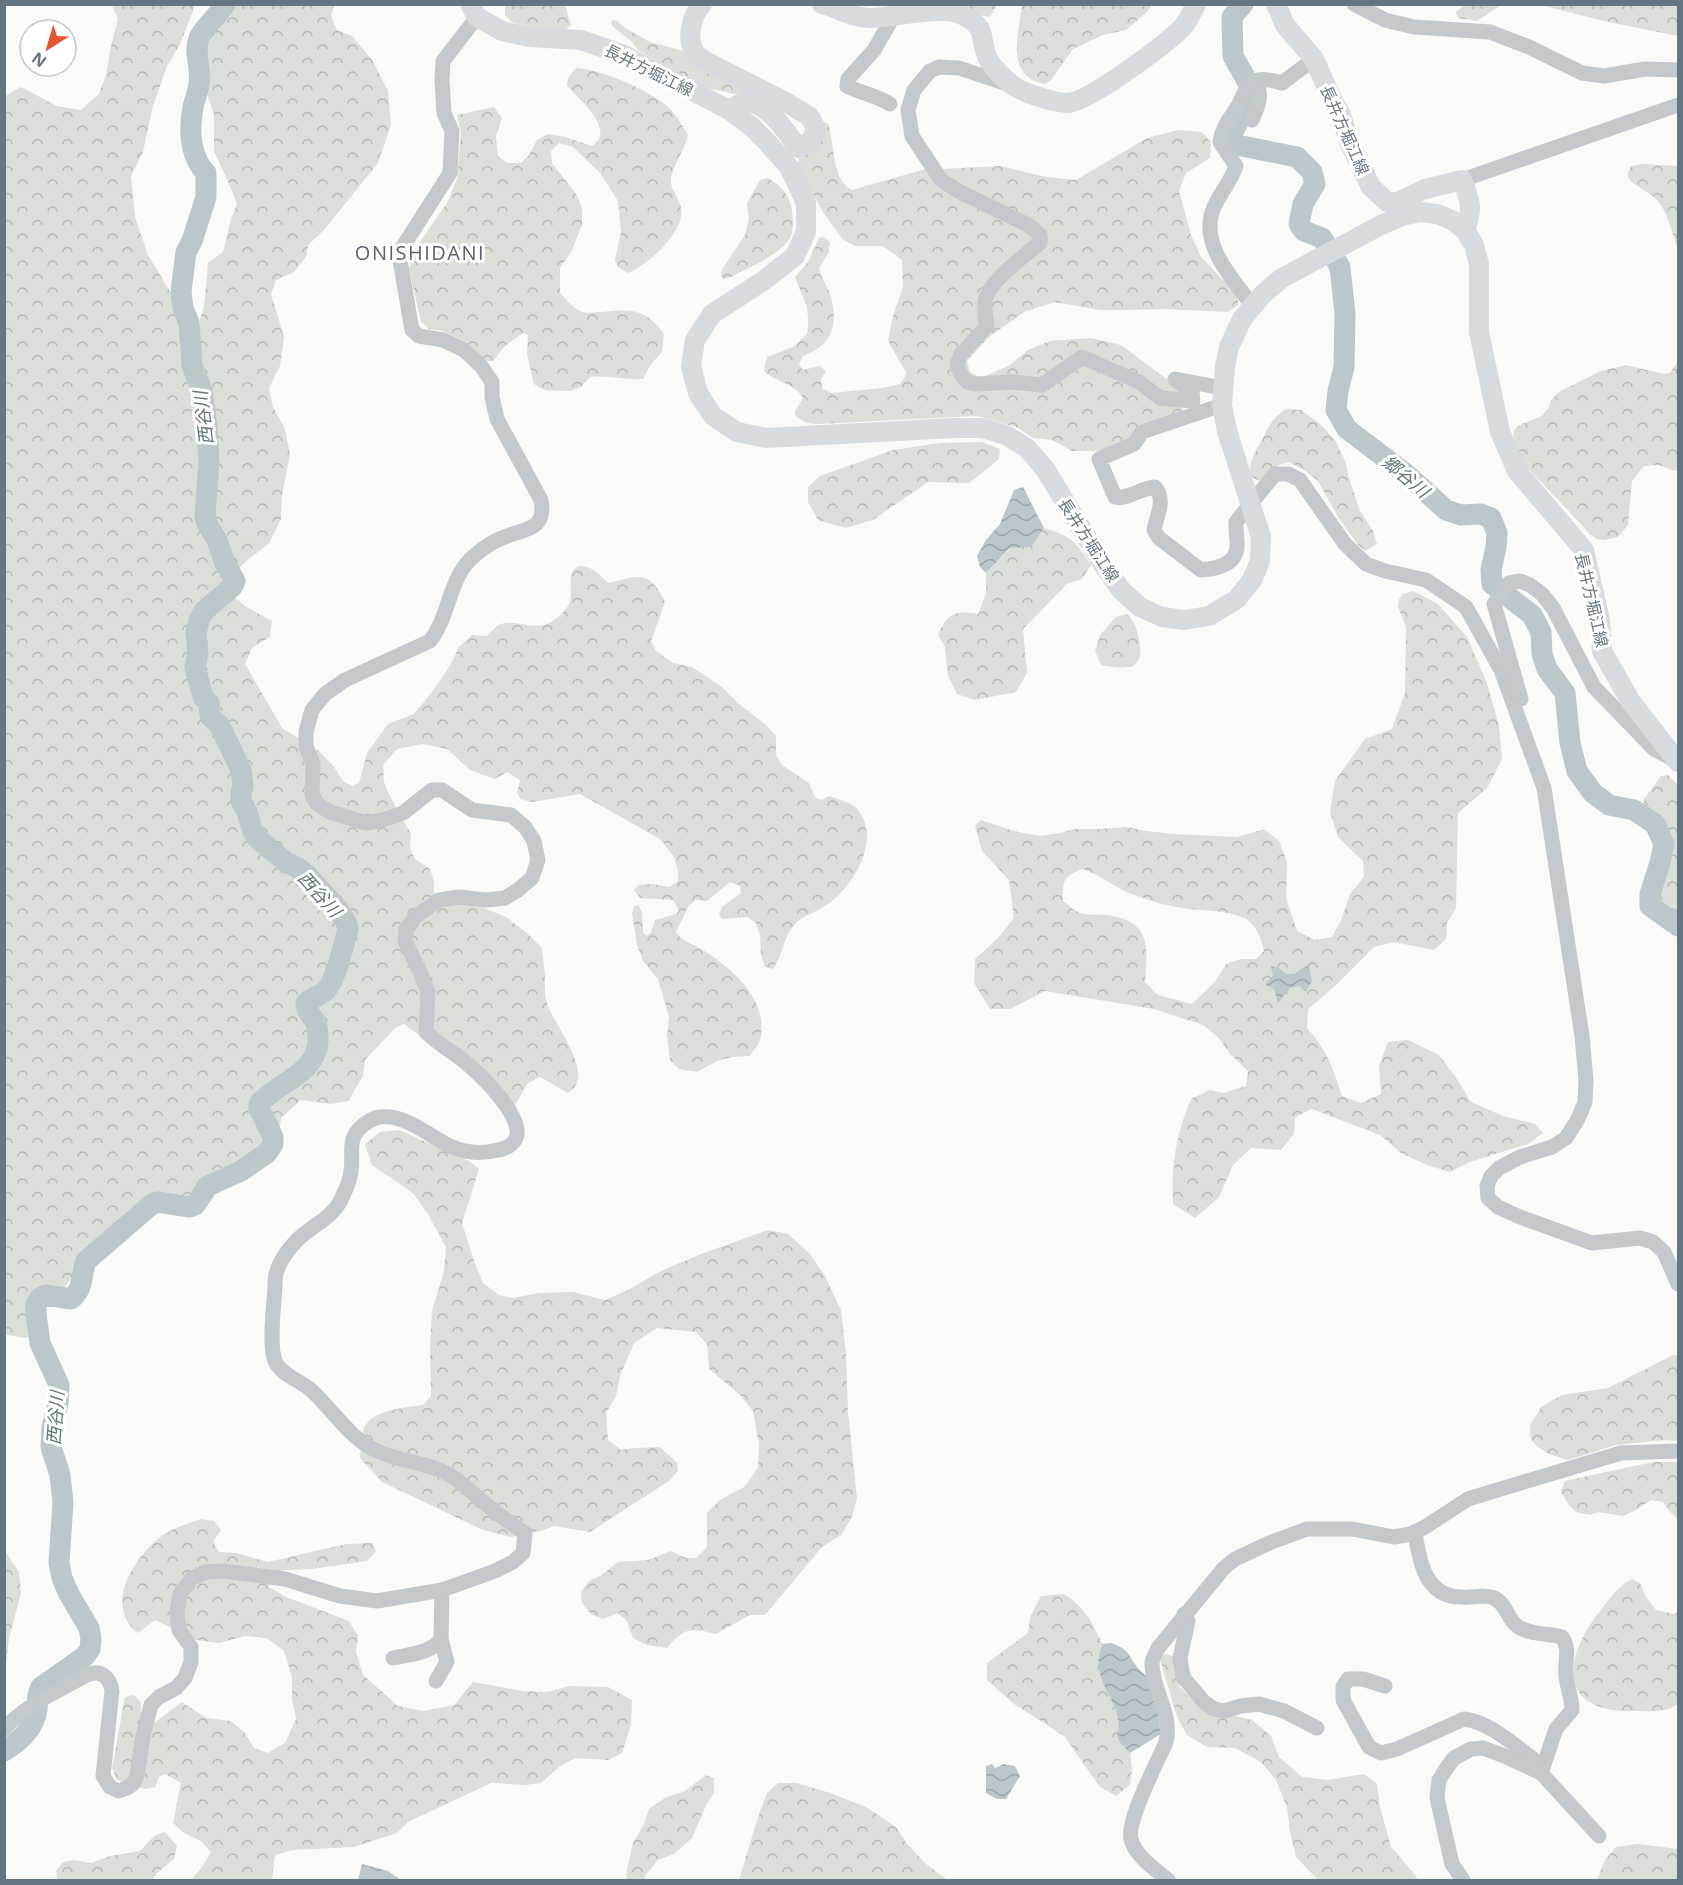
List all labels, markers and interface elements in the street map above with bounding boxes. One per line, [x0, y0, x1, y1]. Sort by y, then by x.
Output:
north arrow [18, 18, 78, 78]
street label: 長井方堀江線 [601, 39, 697, 101]
text: N [27, 47, 51, 73]
street label: 長井方堀江線 [1315, 82, 1375, 178]
district label: ONISHIDANI [355, 239, 485, 266]
water label: 西谷川 [188, 388, 218, 446]
water label: 郷谷川 [1378, 449, 1436, 504]
street label: 長井方堀江線 [1054, 494, 1124, 586]
street label: 長井方堀江線 [1570, 551, 1614, 649]
water label: 西谷川 [293, 866, 348, 924]
water label: 西谷川 [41, 1388, 69, 1446]

